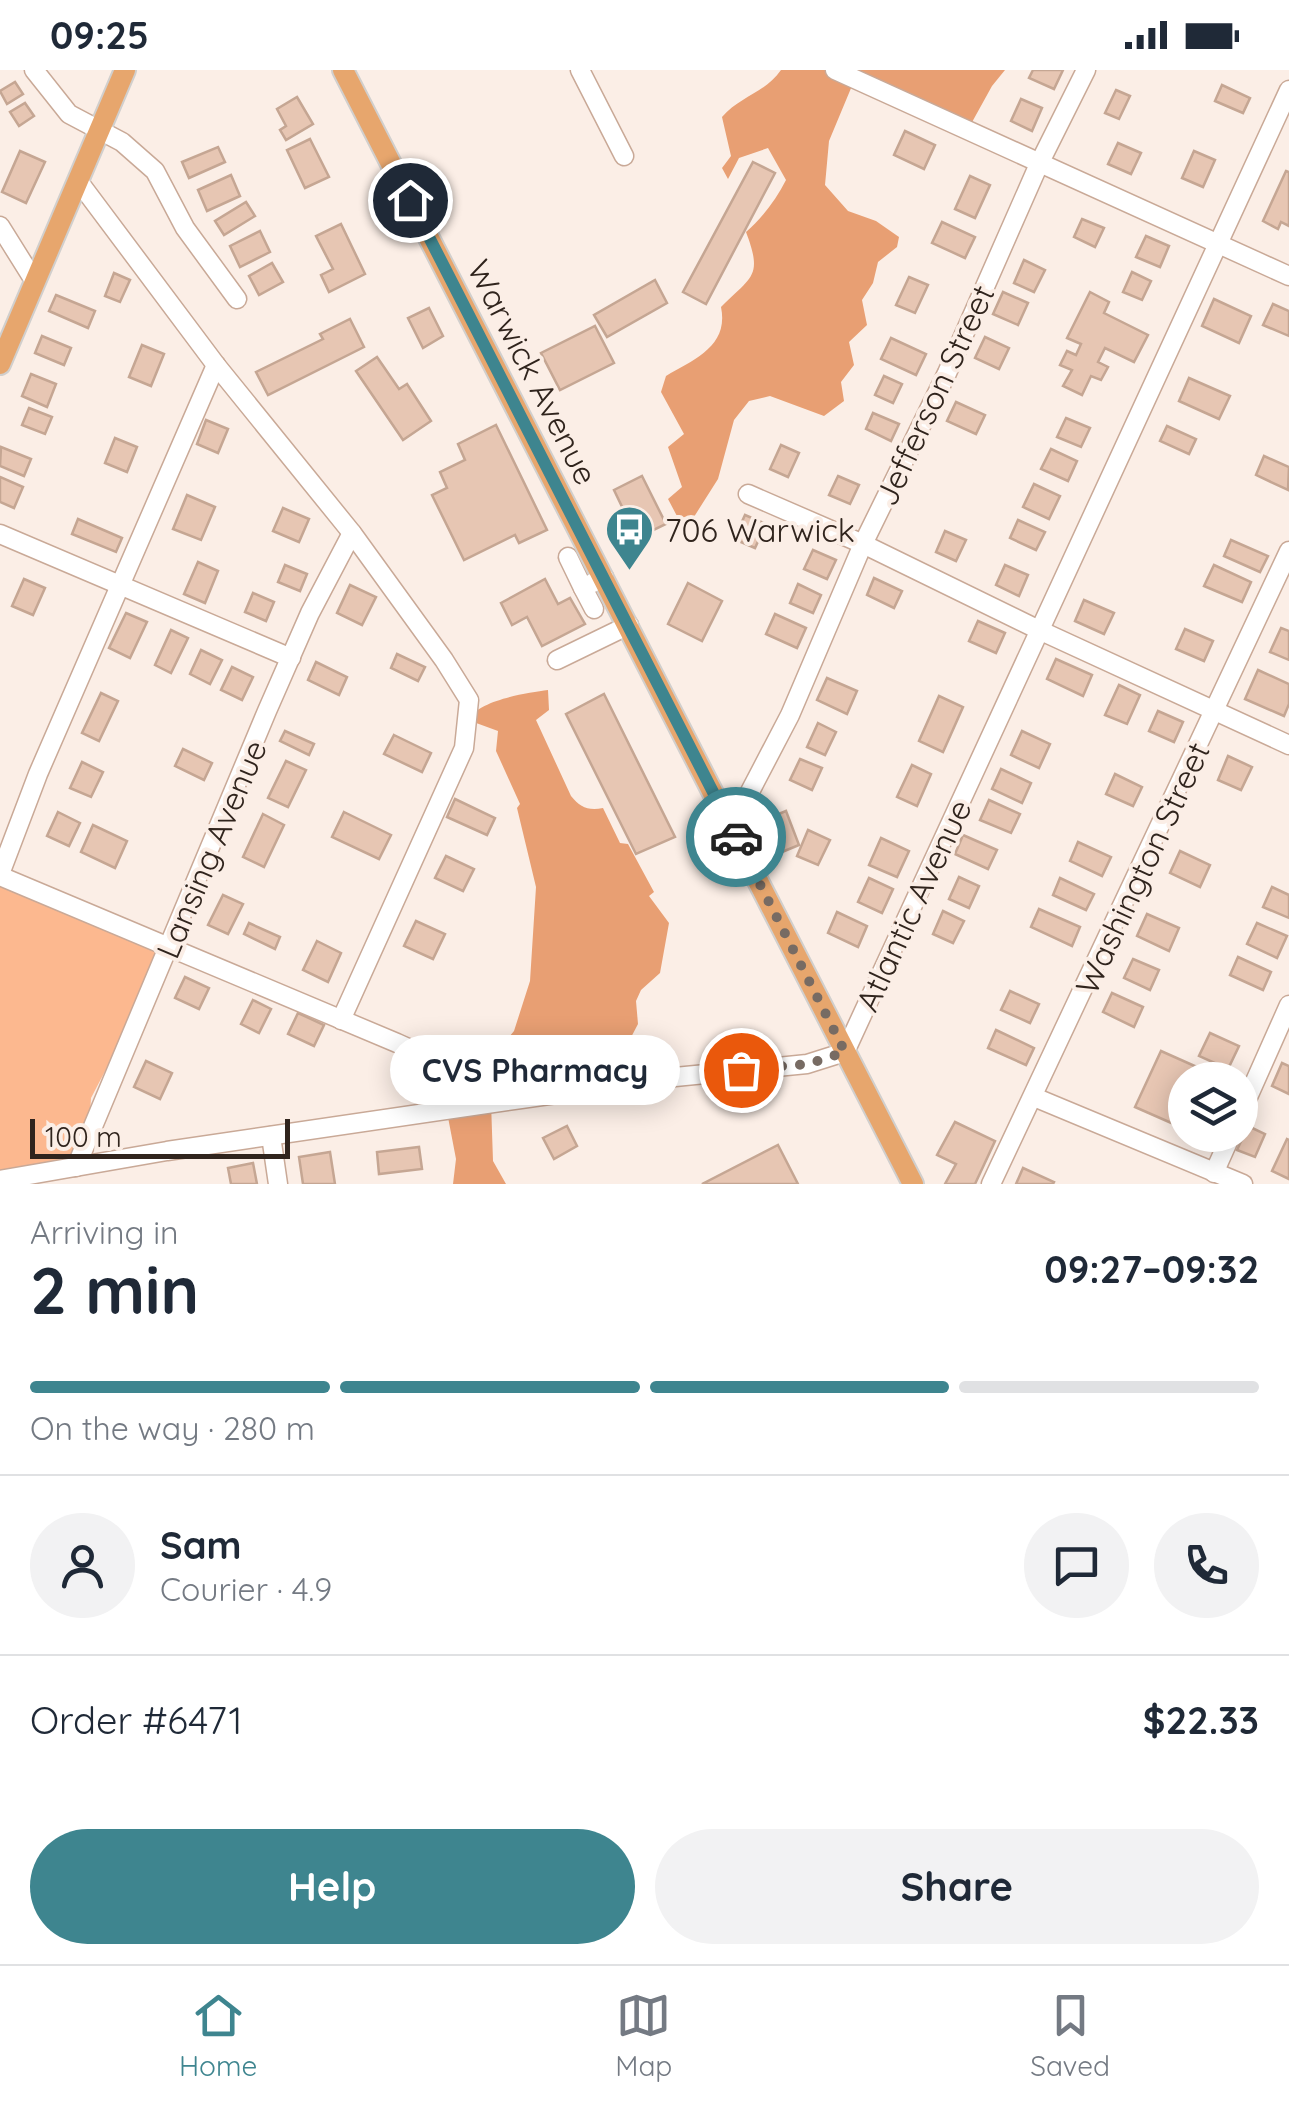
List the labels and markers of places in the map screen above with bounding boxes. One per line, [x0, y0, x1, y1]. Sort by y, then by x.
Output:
pin [368, 158, 453, 243]
bus stop icon: 706 Warwick [604, 504, 656, 572]
place label: 706 Warwick [665, 510, 855, 550]
pin [699, 1028, 784, 1113]
callout: CVS Pharmacy [391, 1035, 681, 1105]

